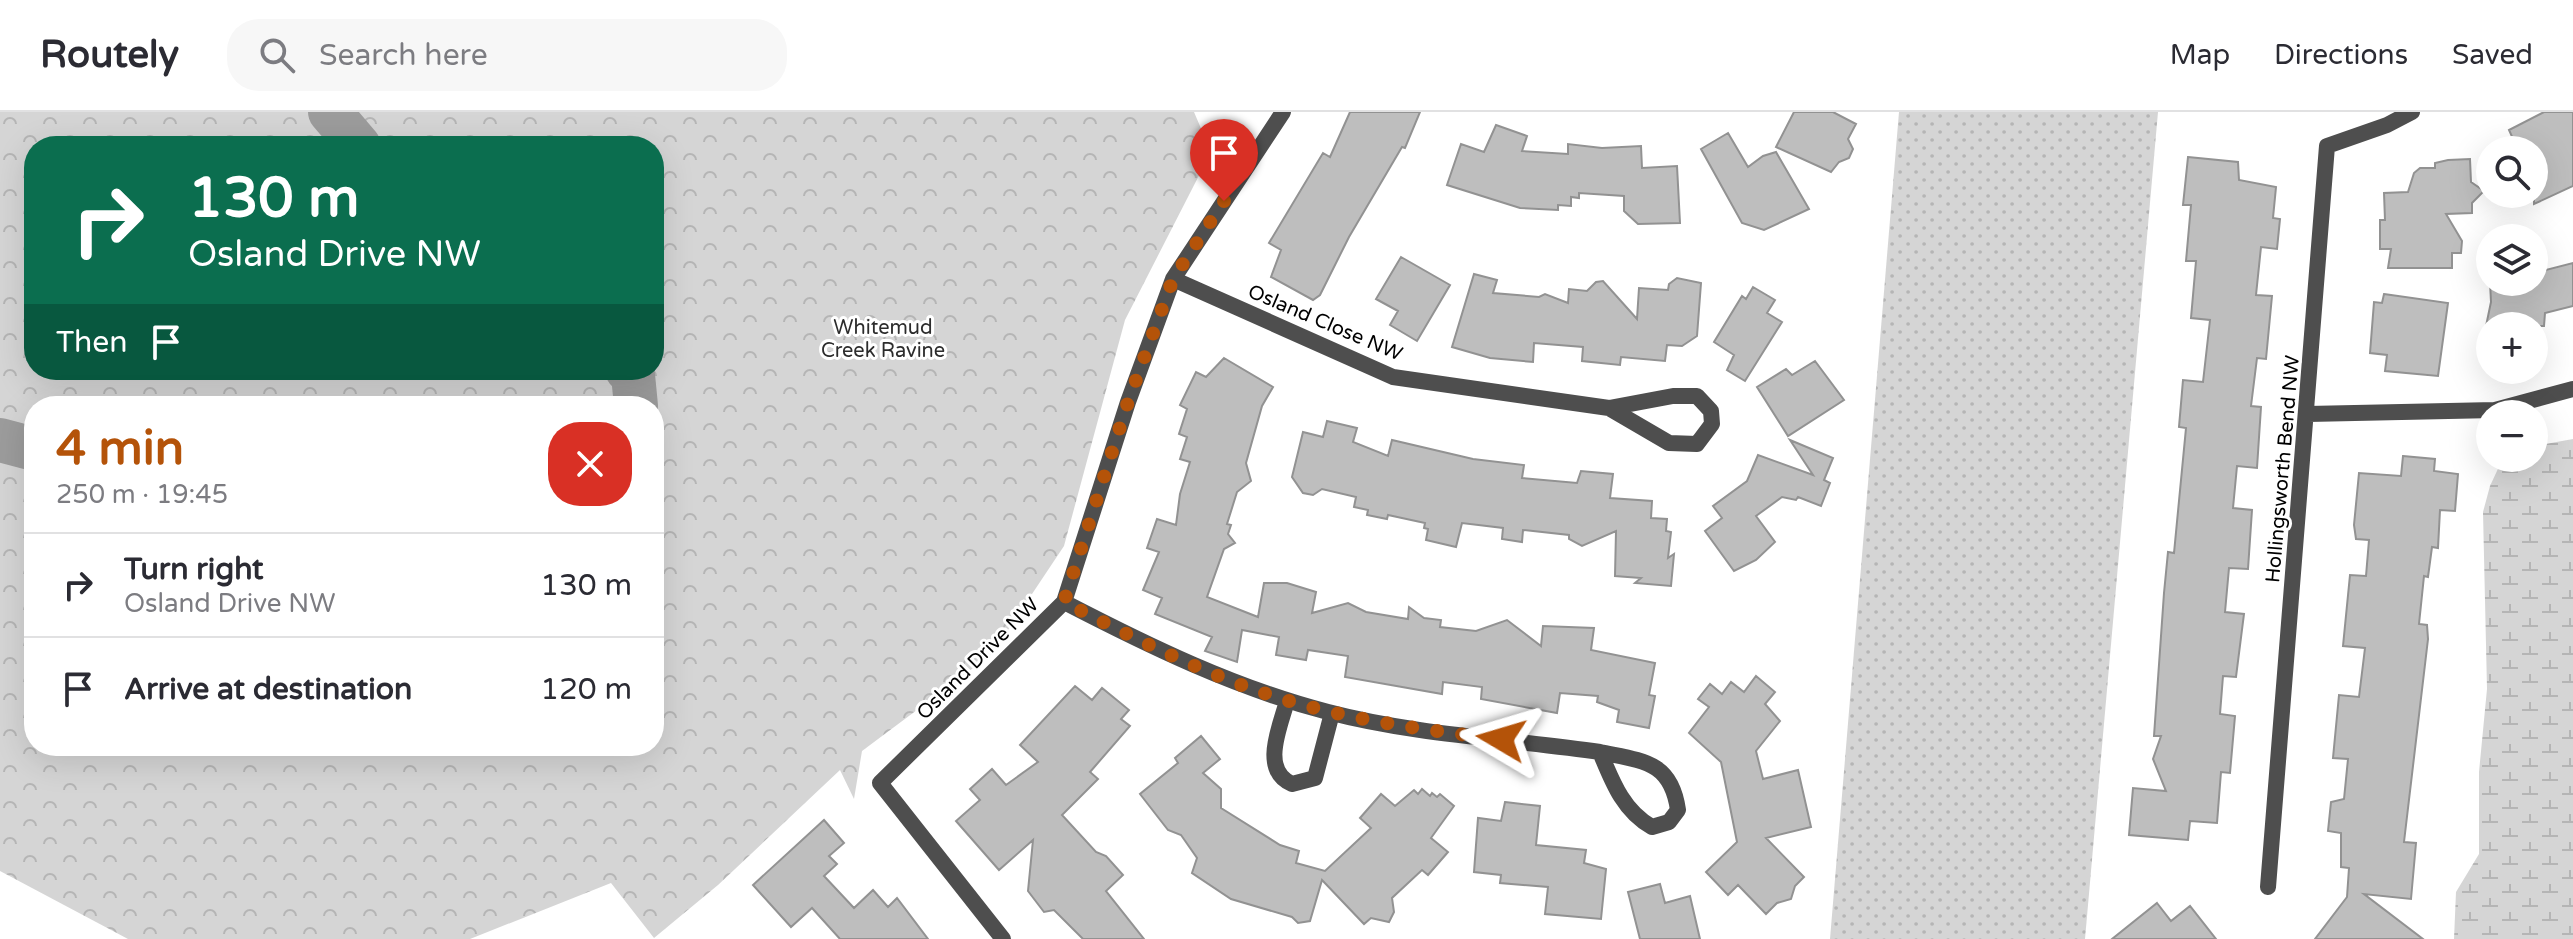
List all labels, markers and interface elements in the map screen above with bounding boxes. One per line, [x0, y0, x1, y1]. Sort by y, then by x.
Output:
search box [227, 19, 787, 91]
text: Routely [40, 32, 179, 78]
icon: search [255, 33, 299, 77]
text: Search here [319, 37, 488, 74]
text: Map [2170, 38, 2230, 72]
text: Directions [2274, 38, 2408, 72]
text: Saved [2452, 38, 2533, 72]
pin [1190, 119, 1258, 201]
icon: arrive [1202, 131, 1246, 175]
map controls [2476, 136, 2548, 472]
button: search [2476, 136, 2548, 208]
text: 130 m [188, 165, 359, 232]
icon: right [56, 168, 160, 272]
button: layers [2476, 224, 2548, 296]
text: Osland Drive NW [188, 233, 481, 276]
street label: Osland Close NW [1244, 280, 1406, 366]
button: + [2476, 312, 2548, 384]
park label: Whitemud Creek Ravine [821, 316, 945, 363]
icon: arrive [144, 320, 188, 364]
text: Then [56, 324, 128, 361]
street label: Hollingsworth Bend NW [2261, 354, 2305, 584]
button: − [2476, 400, 2548, 472]
text: 4 min [56, 420, 184, 478]
button: close [548, 422, 632, 506]
text: 250 m · 19:45 [56, 479, 228, 510]
text: Turn right [124, 551, 264, 588]
icon: right [56, 563, 100, 607]
text: 130 m [540, 567, 632, 604]
text: Osland Drive NW [124, 588, 335, 619]
street label: Osland Drive NW [912, 593, 1044, 725]
icon: arrive [56, 667, 100, 711]
text: Arrive at destination [124, 671, 412, 708]
text: 120 m [540, 671, 632, 708]
position arrow [1459, 697, 1543, 781]

